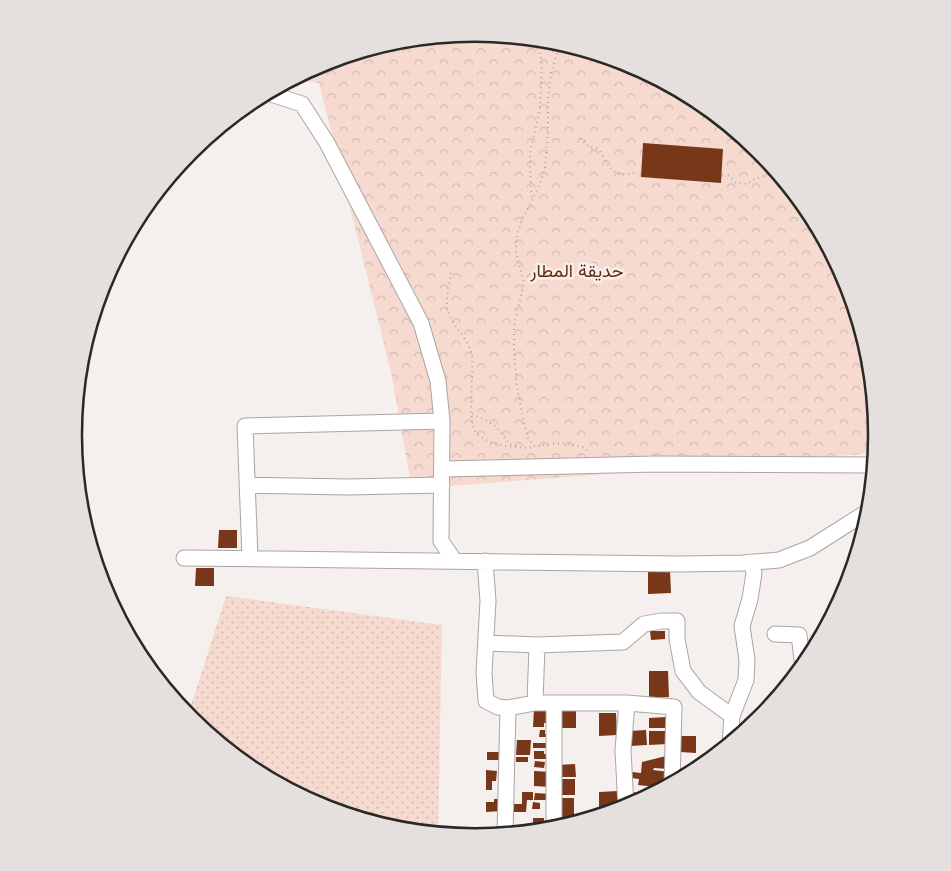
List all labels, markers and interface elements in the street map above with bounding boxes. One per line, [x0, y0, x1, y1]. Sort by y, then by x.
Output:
park label: حديقة المطار [529, 260, 624, 282]

